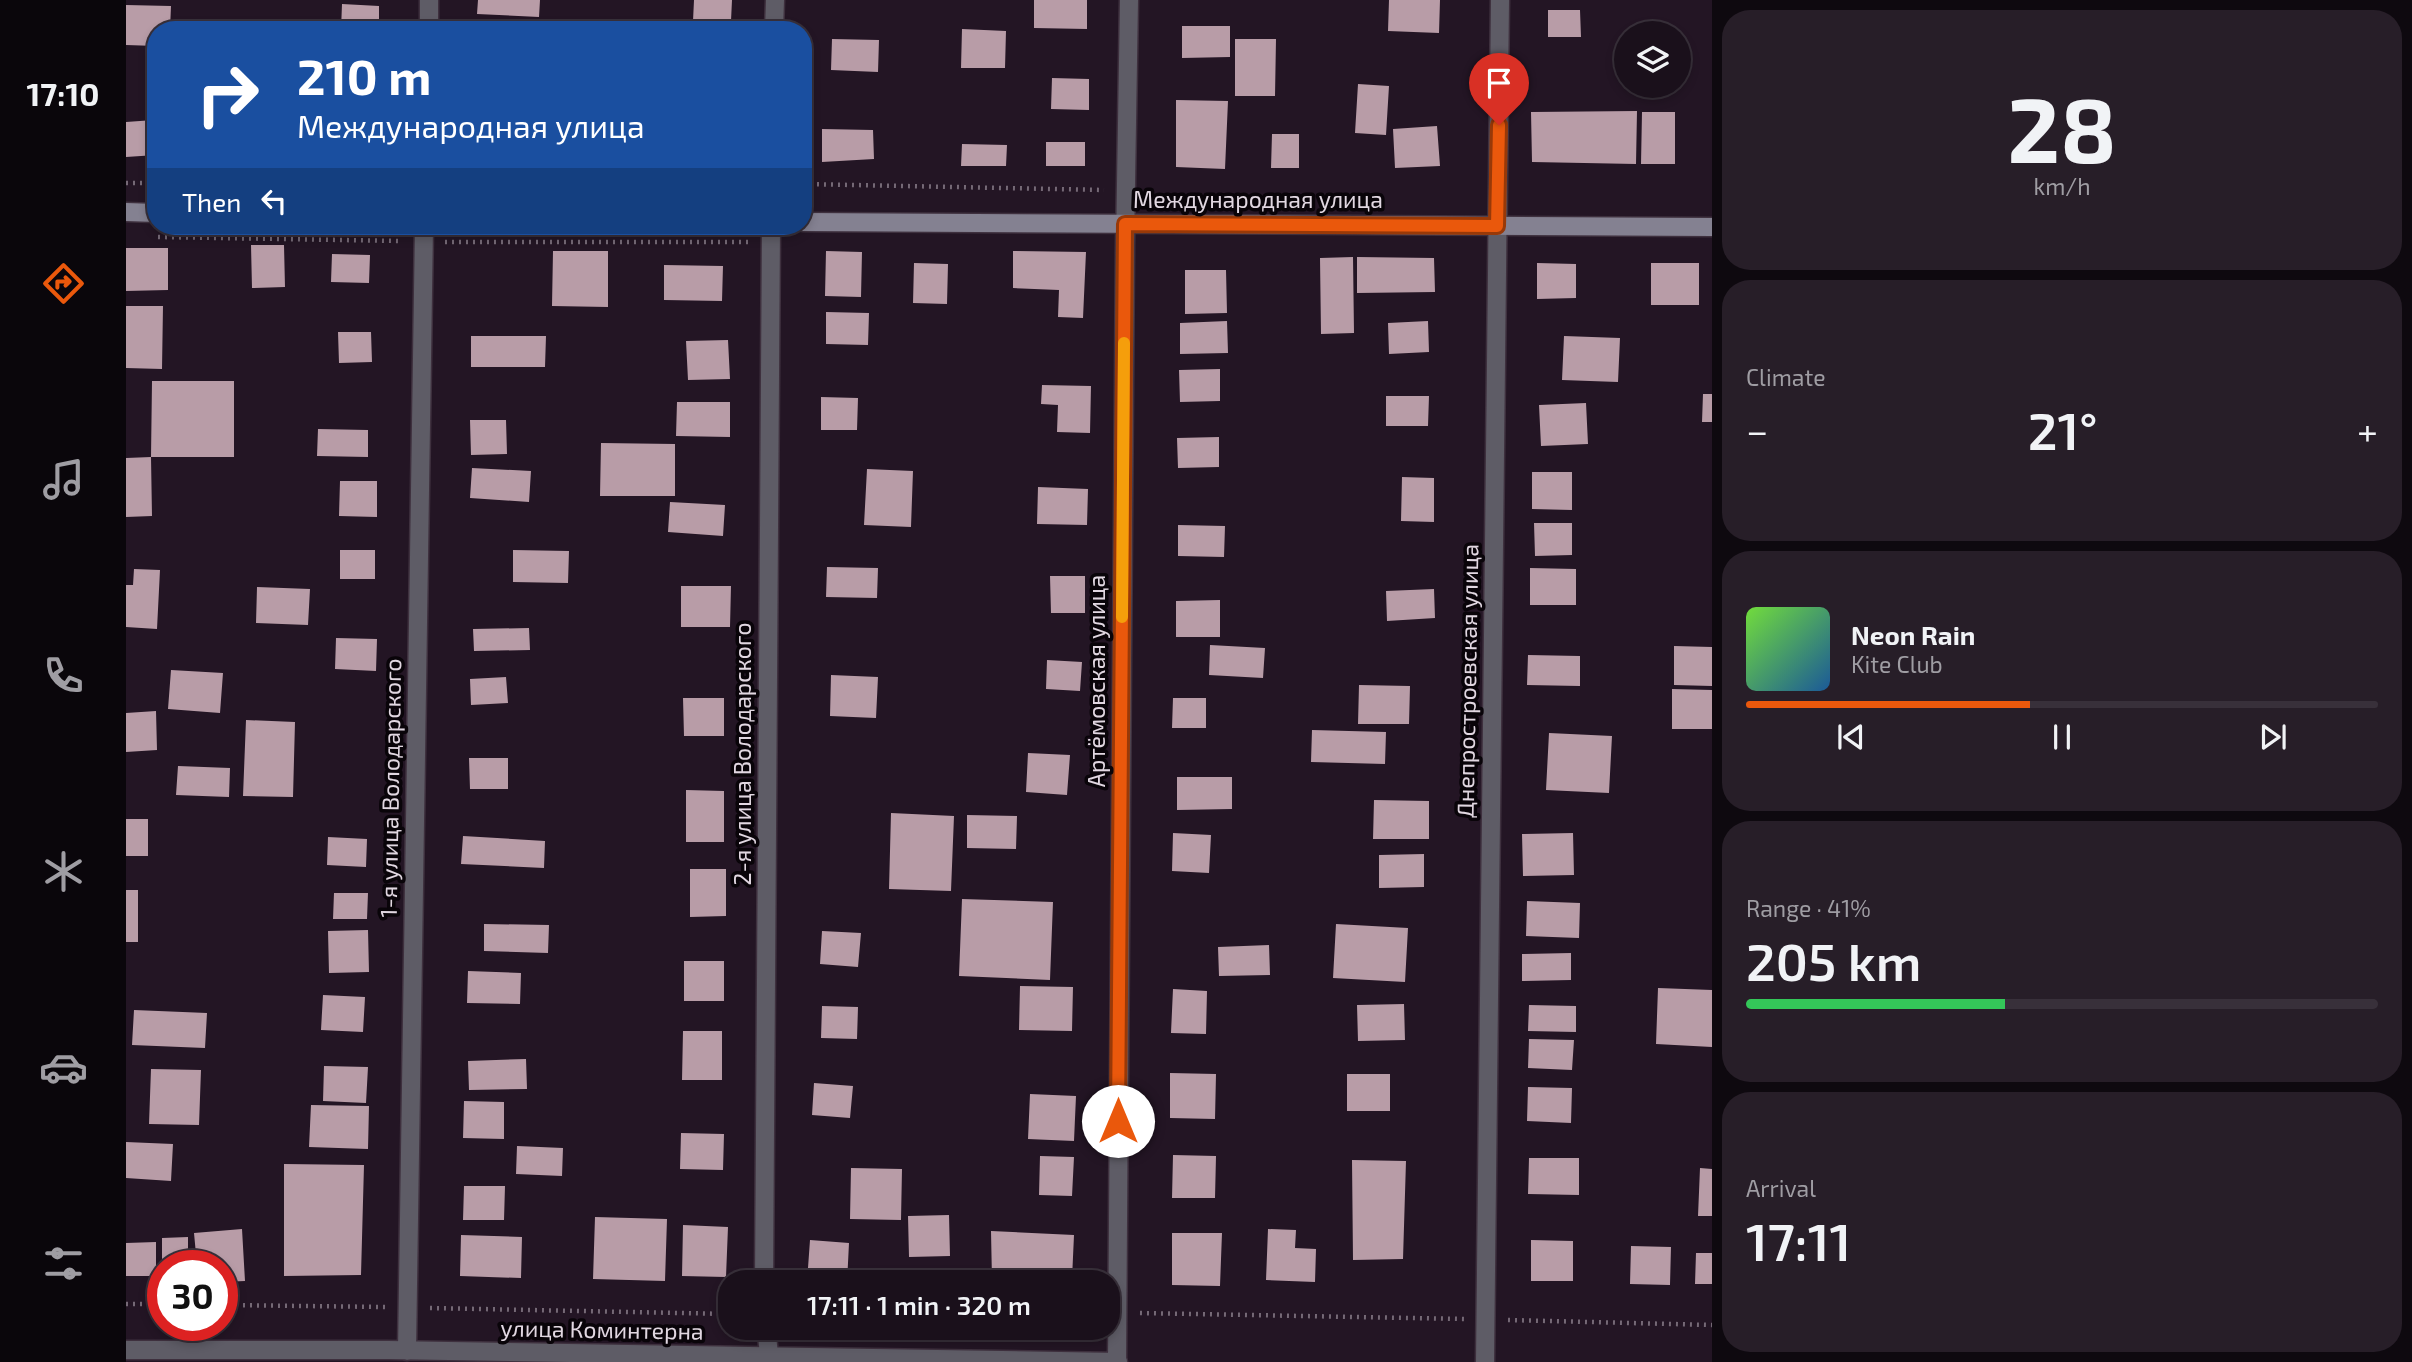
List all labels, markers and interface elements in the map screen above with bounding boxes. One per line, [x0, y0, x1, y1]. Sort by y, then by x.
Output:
map controls [1614, 21, 1691, 98]
button: layers [1614, 21, 1691, 98]
text: 210 m [297, 46, 431, 105]
icon: right [182, 49, 273, 140]
pin [1469, 53, 1529, 125]
icon: arrive [1480, 64, 1518, 102]
text: 28 [2007, 72, 2117, 181]
text: 17:10 [27, 74, 99, 112]
text: Международная улица [297, 106, 645, 144]
text: km/h [2033, 172, 2091, 200]
icon: left [255, 182, 293, 220]
street label: Международная улица [1133, 185, 1383, 214]
text: Then [182, 186, 241, 217]
icon: directions [39, 259, 88, 308]
text: Climate [1746, 363, 1826, 391]
text: 21° [2028, 398, 2098, 460]
text: − [1746, 407, 1768, 453]
text: + [2357, 407, 2378, 453]
icon: music [39, 455, 88, 504]
street label: Днепростроевская улица [1451, 544, 1484, 818]
street label: Артёмовская улица [1082, 575, 1111, 787]
text: Neon Rain [1851, 619, 1975, 650]
street label: 2-я улица Володарского [728, 622, 757, 886]
text: Kite Club [1851, 650, 1943, 678]
icon: phone [39, 651, 88, 700]
street label: 1-я улица Володарского [374, 658, 407, 918]
icon: previous [1832, 718, 1870, 756]
icon: pause [2043, 718, 2081, 756]
icon: next [2254, 718, 2292, 756]
icon: climate [39, 847, 88, 896]
text: Range · 41% [1746, 894, 1871, 922]
text: 205 km [1746, 929, 1921, 991]
icon: car [39, 1043, 88, 1092]
position arrow [1081, 1084, 1155, 1158]
text: Arrival [1746, 1174, 1816, 1202]
text: 17:11 [1746, 1209, 1851, 1271]
icon: filters [39, 1239, 88, 1288]
speed limit sign: 30 [147, 1250, 238, 1341]
text: 17:11 · 1 min · 320 m [807, 1289, 1031, 1320]
street label: улица Коминтерна [500, 1313, 704, 1346]

